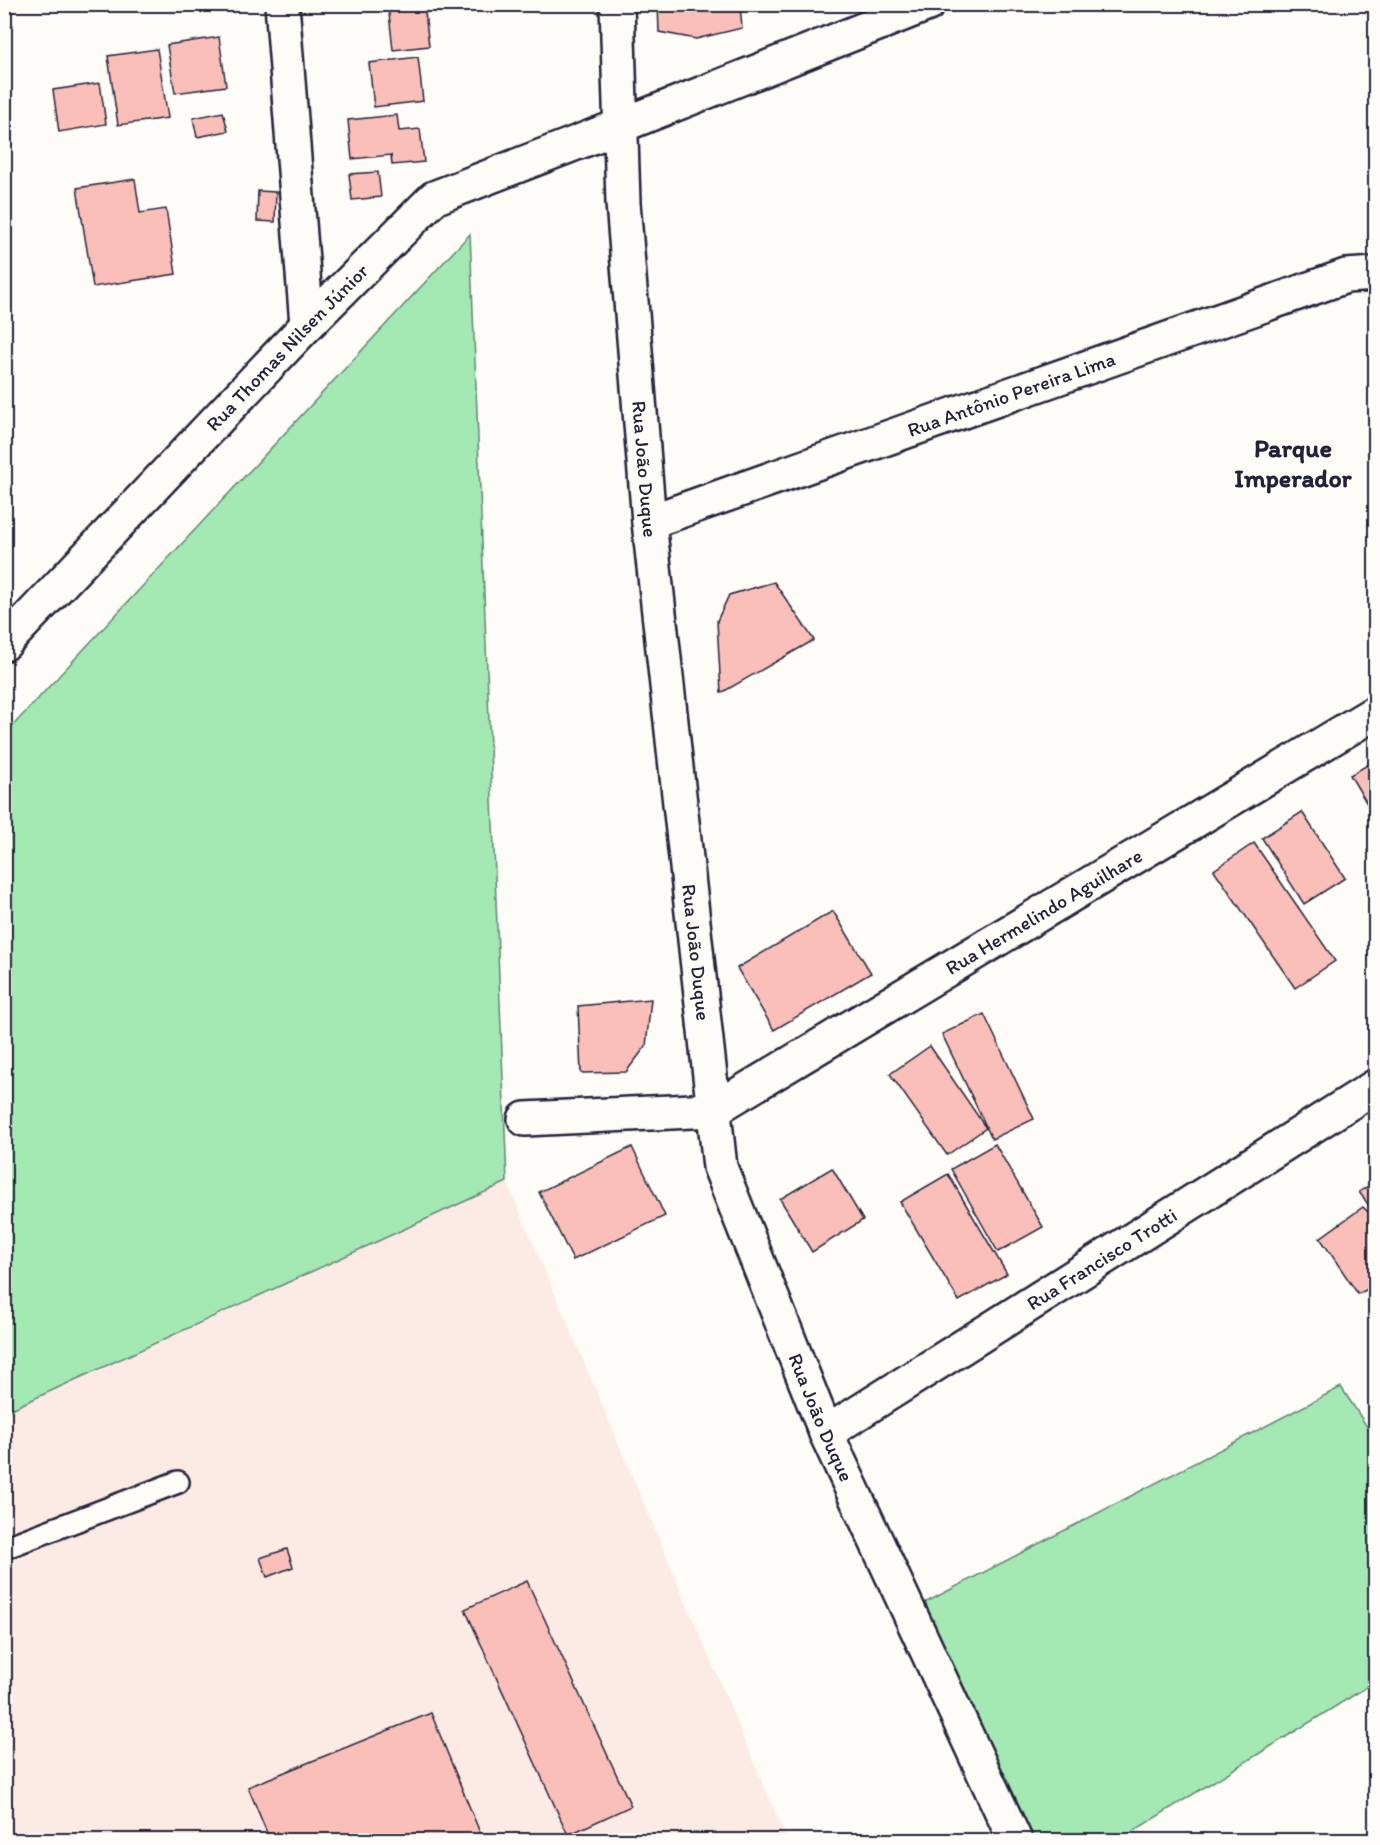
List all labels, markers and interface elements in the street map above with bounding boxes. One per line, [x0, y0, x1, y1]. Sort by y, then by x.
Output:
street label: Rua Thomas Nilsen Júnior [201, 258, 374, 436]
street label: Rua Antônio Pereira Lima [904, 346, 1118, 442]
street label: Rua João Duque [627, 400, 663, 539]
district label: Parque Imperador [1234, 432, 1353, 494]
street label: Rua Hermelindo Aguilhare [941, 843, 1146, 980]
street label: Rua João Duque [677, 883, 716, 1022]
street label: Rua Francisco Trotti [1022, 1203, 1181, 1315]
street label: Rua João Duque [783, 1350, 859, 1485]

